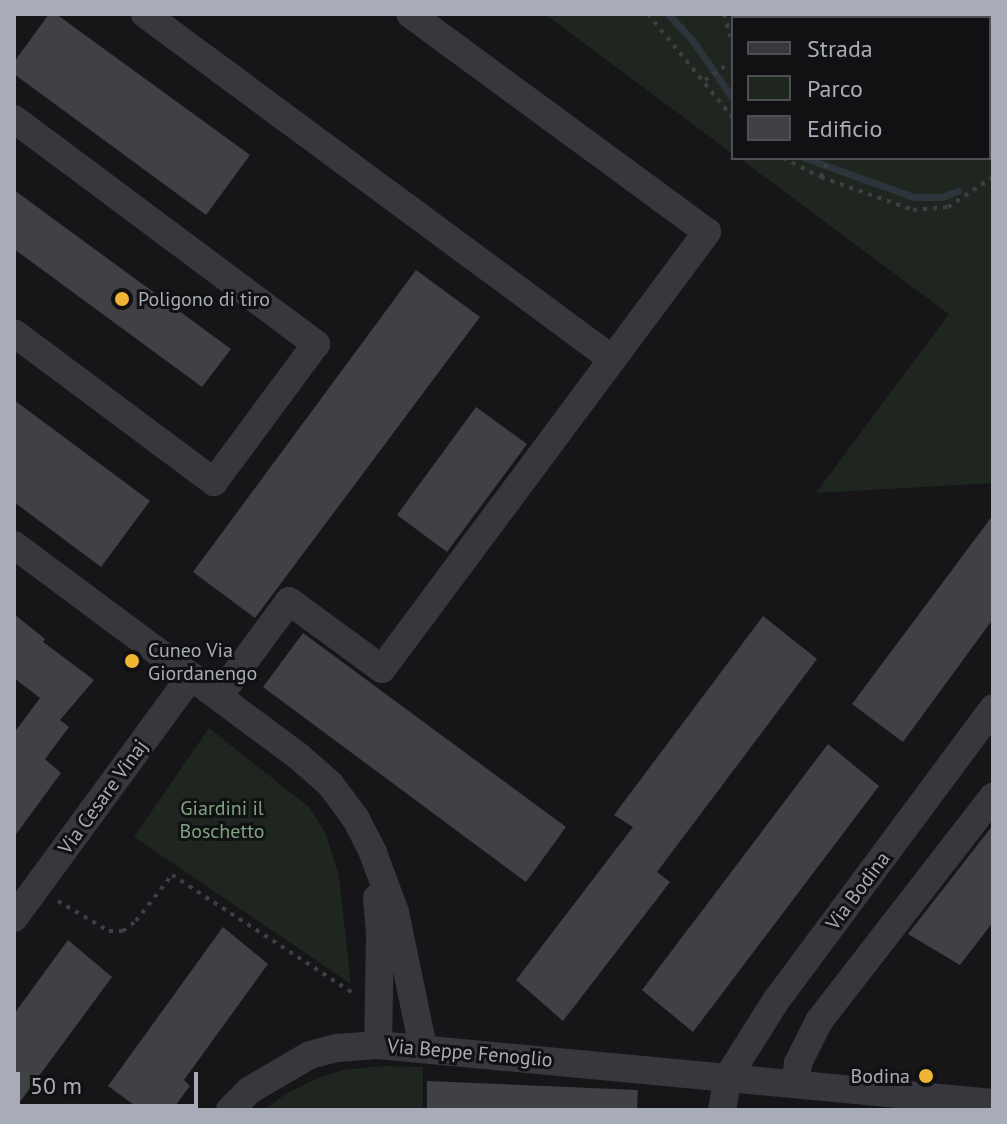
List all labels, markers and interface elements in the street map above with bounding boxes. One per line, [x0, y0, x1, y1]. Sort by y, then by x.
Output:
legend [731, 16, 991, 160]
text: Strada [807, 33, 873, 64]
text: Parco [807, 73, 863, 104]
text: Edificio [807, 113, 882, 144]
place label: Poligono di tiro [138, 287, 270, 311]
marker: Poligono di tiro [113, 290, 131, 308]
place label: Cuneo Via Giordanengo [148, 638, 257, 685]
marker: Cuneo Via Giordanengo [123, 652, 141, 670]
street label: Via Cesare Vinaj [53, 735, 153, 859]
park label: Giardini il Boschetto [180, 797, 264, 844]
street label: Via Bodina [821, 847, 895, 935]
street label: Via Beppe Fenoglio [386, 1034, 554, 1072]
scale bar [20, 1056, 202, 1106]
place label: Bodina [851, 1064, 910, 1088]
marker: Bodina [917, 1067, 935, 1085]
text: 50 m [30, 1070, 82, 1101]

